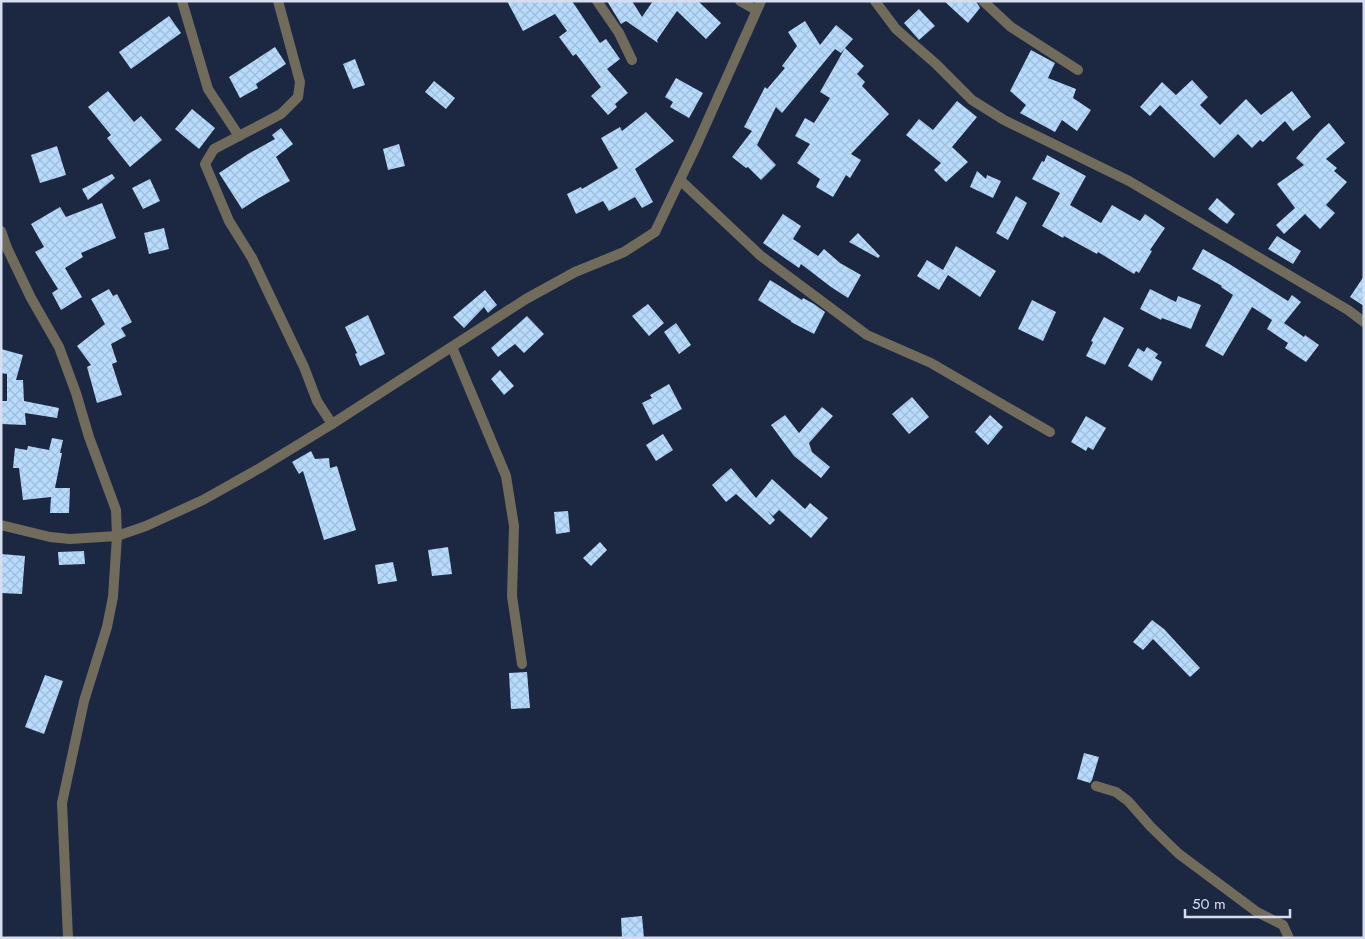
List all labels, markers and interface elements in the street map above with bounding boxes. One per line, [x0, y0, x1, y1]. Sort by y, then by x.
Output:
scale bar [1185, 886, 1290, 918]
text: 50 m [1192, 893, 1226, 915]

